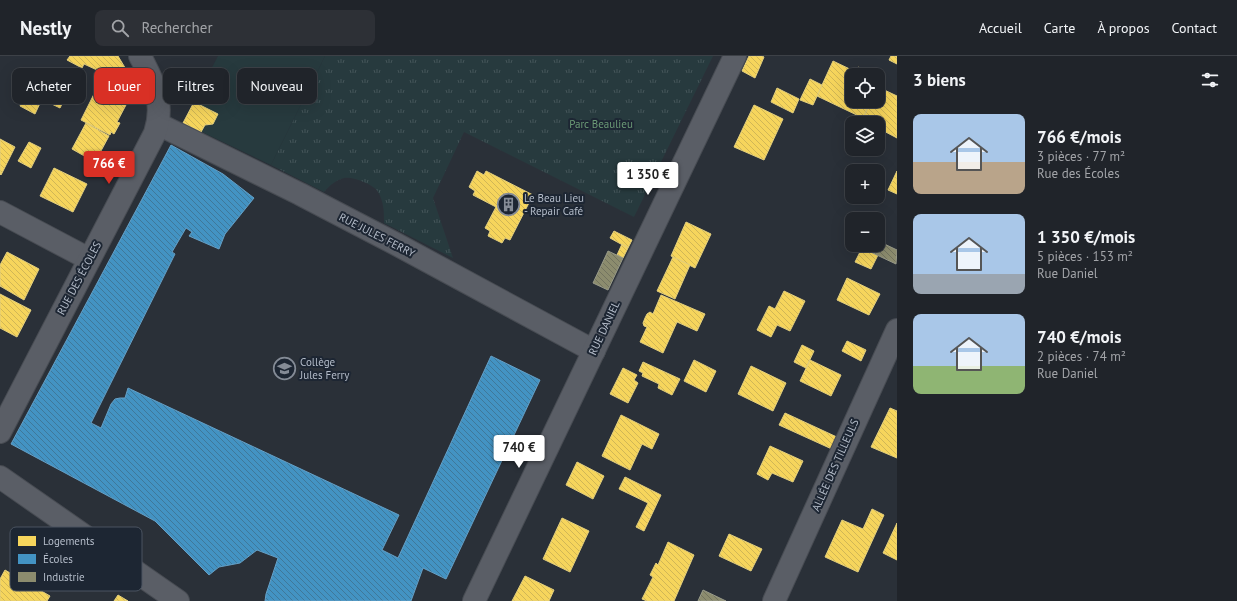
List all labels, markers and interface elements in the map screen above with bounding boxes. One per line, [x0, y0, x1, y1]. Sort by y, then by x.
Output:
search box [95, 10, 375, 46]
text: Nestly [20, 16, 71, 40]
icon: search [109, 17, 131, 39]
text: Rechercher [141, 18, 213, 37]
text: Accueil [979, 19, 1022, 37]
text: Carte [1044, 19, 1075, 37]
text: À propos [1097, 19, 1150, 37]
text: Contact [1172, 19, 1217, 37]
chip: Acheter [12, 68, 86, 104]
chip: Louer [94, 68, 155, 104]
chip: Filtres [163, 68, 229, 104]
chip: Nouveau [237, 68, 317, 104]
map controls [845, 68, 885, 252]
button: locate [845, 68, 885, 108]
text: 3 biens [913, 69, 966, 91]
icon: filters [1199, 69, 1221, 91]
button: layers [845, 116, 885, 156]
park label: Parc Beaulieu [569, 117, 633, 131]
text: 766 €/mois [1037, 126, 1121, 148]
icon: home [945, 130, 993, 178]
text: 3 pièces · 77 m² [1037, 148, 1125, 165]
pin: 766 € [81, 151, 137, 185]
text: 766 € [93, 155, 125, 172]
pin: 1 350 € [611, 162, 685, 196]
button: + [845, 164, 885, 204]
text: Rue des Écoles [1037, 165, 1120, 182]
text: 1 350 € [626, 166, 670, 183]
building icon: Le Beau Lieu - Repair Café [496, 191, 522, 217]
place label: Le Beau Lieu - Repair Café [524, 191, 584, 218]
street label: RUE JULES FERRY [337, 210, 418, 261]
button: − [845, 212, 885, 252]
text: 1 350 €/mois [1037, 226, 1135, 248]
icon: home [945, 230, 993, 278]
street label: RUE DES ÉCOLES [54, 239, 104, 317]
text: 5 pièces · 153 m² [1037, 248, 1133, 265]
text: Rue Daniel [1037, 265, 1098, 282]
street label: RUE DANIEL [585, 298, 623, 357]
text: 740 €/mois [1037, 326, 1121, 348]
icon: home [945, 330, 993, 378]
text: 2 pièces · 74 m² [1037, 348, 1126, 365]
school or university icon: Collège Jules Ferry [271, 355, 297, 381]
place label: Collège Jules Ferry [299, 355, 350, 382]
text: Rue Daniel [1037, 365, 1098, 382]
street label: ALLÉE DES TILLEULS [808, 417, 862, 513]
pin: 740 € [491, 435, 547, 469]
text: 740 € [503, 439, 535, 456]
legend [10, 527, 142, 591]
text: Logements [43, 534, 95, 548]
text: Écoles [43, 552, 73, 566]
text: Industrie [43, 570, 85, 584]

